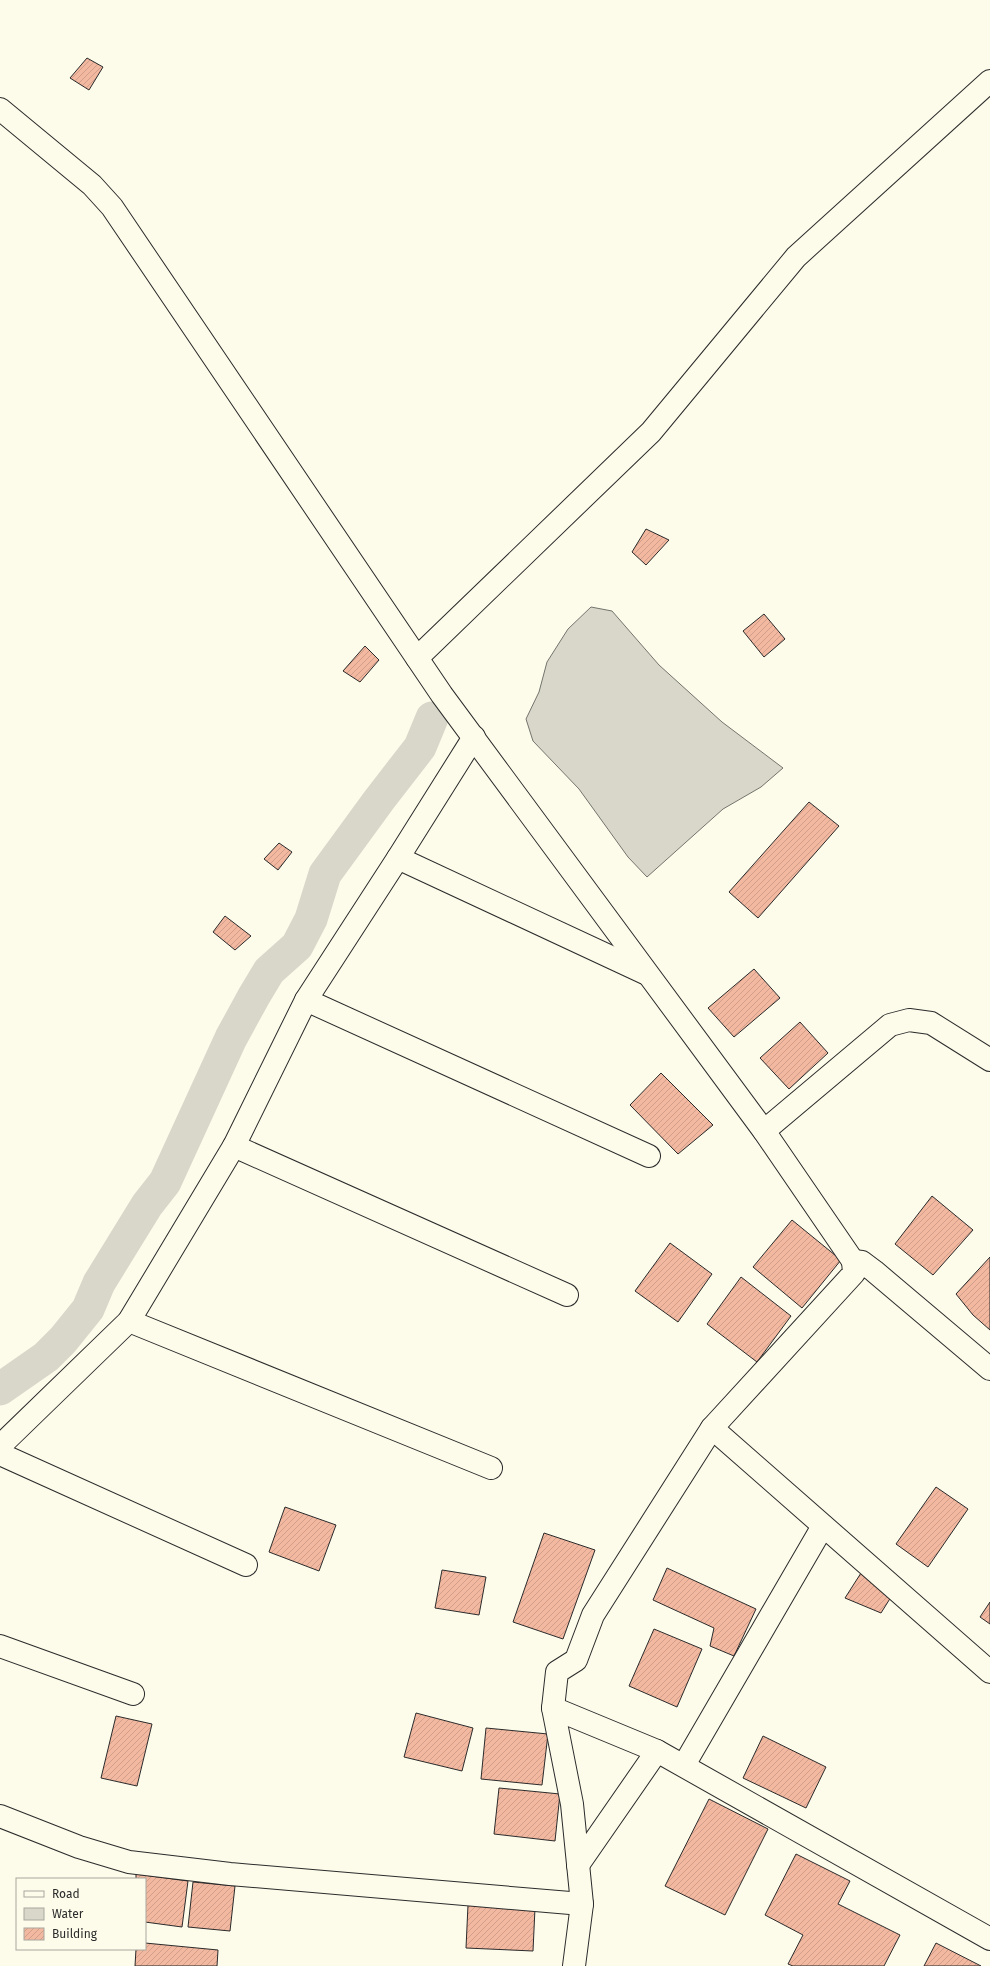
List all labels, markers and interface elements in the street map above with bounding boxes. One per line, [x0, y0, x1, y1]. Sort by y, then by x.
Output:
legend [16, 1878, 146, 1950]
text: Road [52, 1887, 80, 1901]
text: Water [52, 1907, 84, 1921]
text: Building [52, 1927, 98, 1941]

